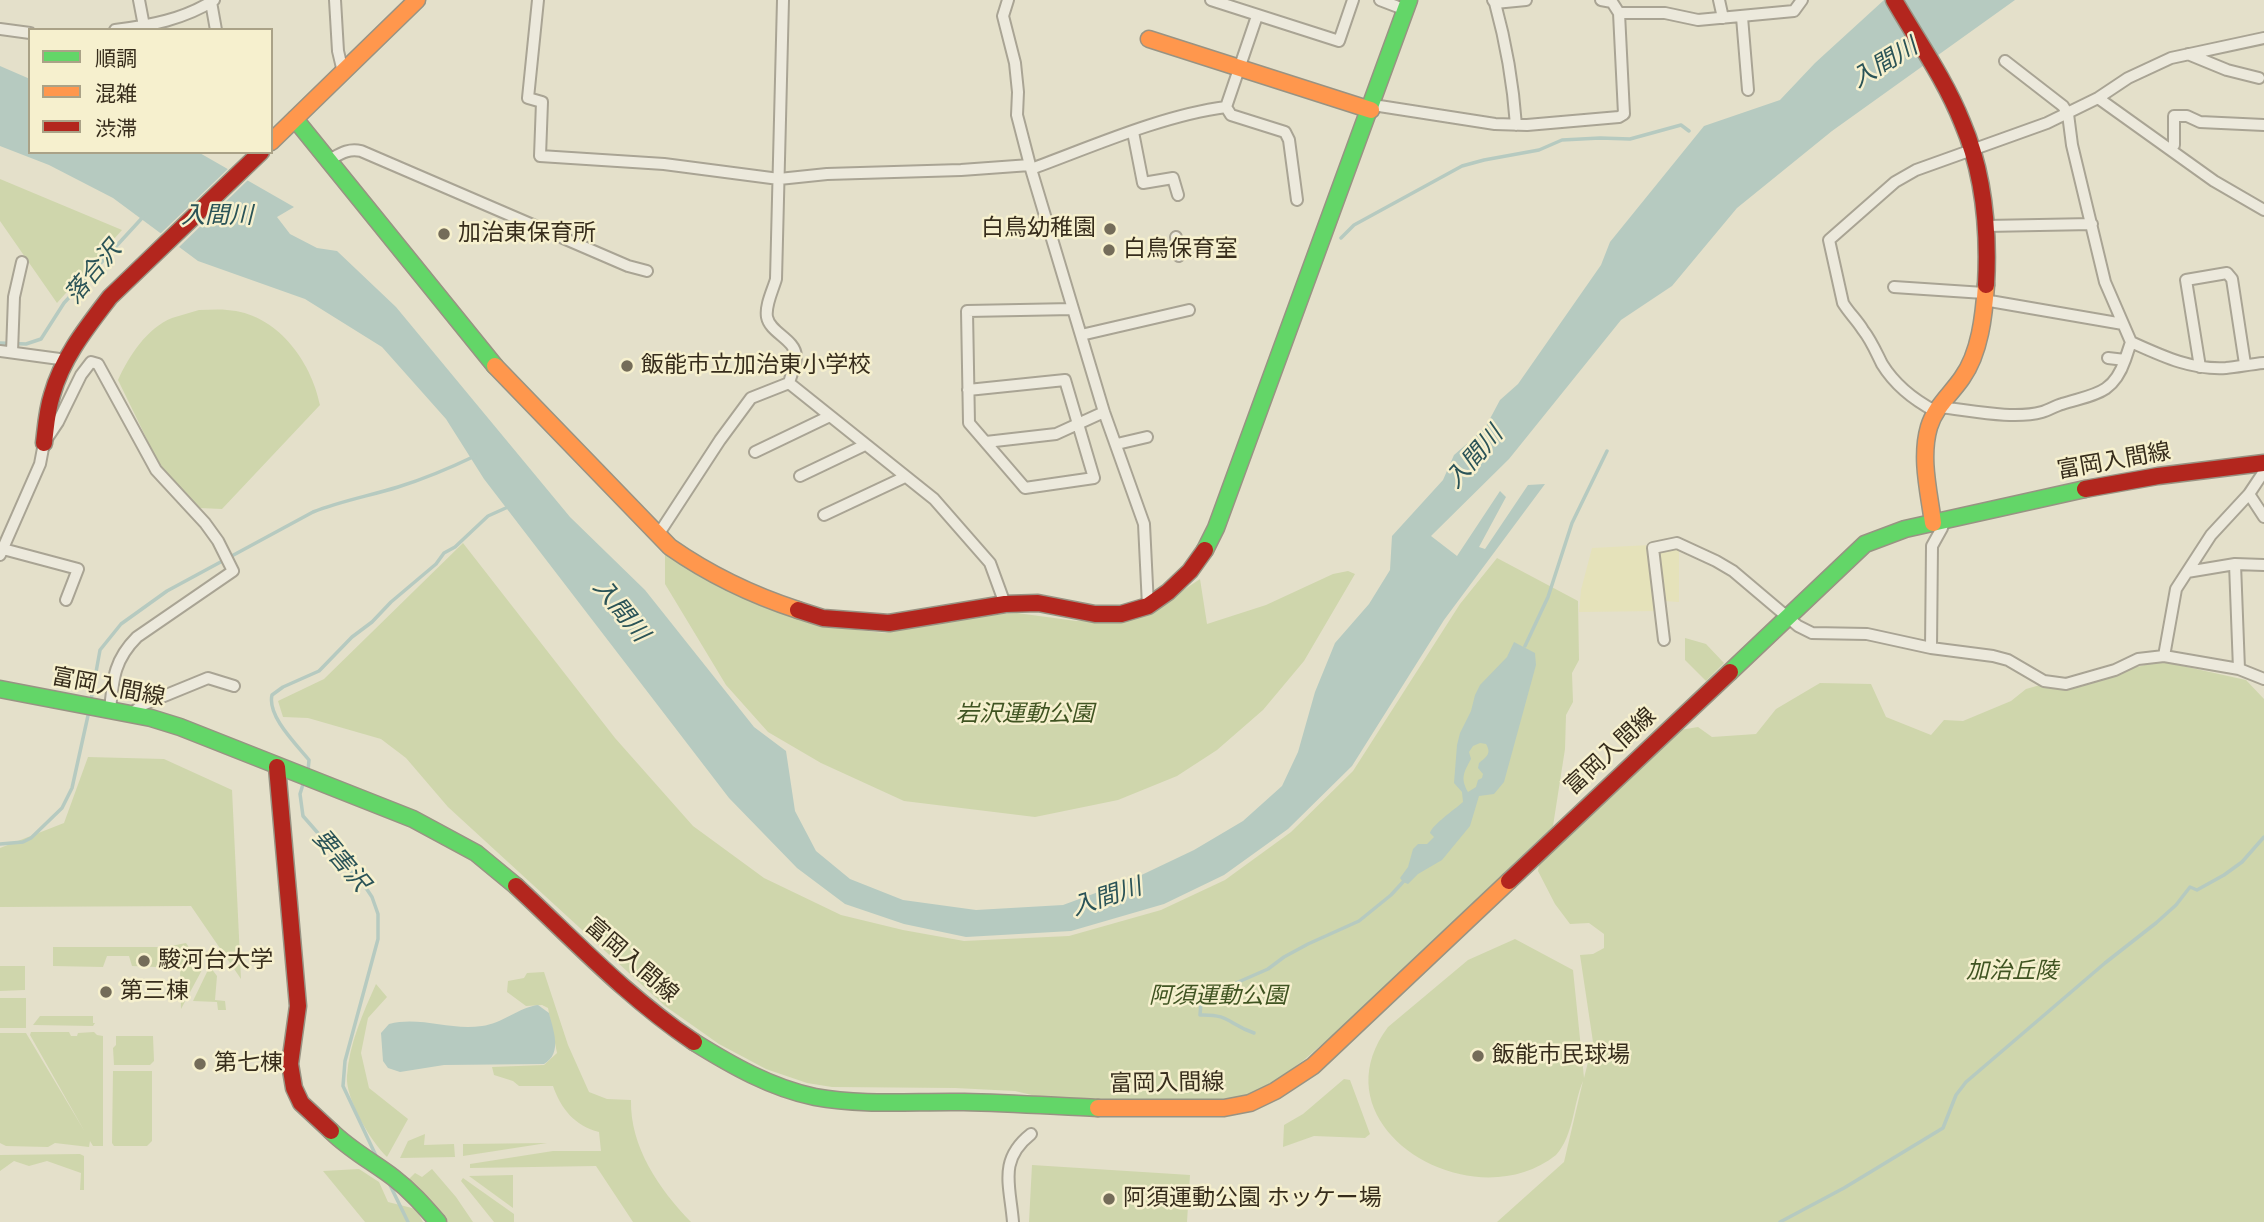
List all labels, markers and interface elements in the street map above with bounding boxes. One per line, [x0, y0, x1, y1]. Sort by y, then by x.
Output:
legend [28, 28, 273, 154]
water label: 入間川 [1847, 33, 1923, 95]
text: 順調 [95, 47, 137, 71]
text: 混雑 [95, 82, 137, 106]
text: 渋滞 [95, 117, 137, 141]
water label: 入間川 [181, 203, 253, 231]
place label: 白鳥幼稚園 [981, 215, 1096, 243]
place label: 加治東保育所 [458, 220, 596, 248]
marker: 白鳥幼稚園 [1102, 221, 1118, 237]
marker: 加治東保育所 [436, 226, 452, 242]
water label: 落合沢 [60, 236, 128, 310]
place label: 白鳥保育室 [1123, 236, 1238, 264]
marker: 白鳥保育室 [1101, 242, 1117, 258]
place label: 飯能市立加治東小学校 [641, 352, 871, 380]
marker: 飯能市立加治東小学校 [619, 358, 635, 374]
water label: 入間川 [1441, 421, 1509, 495]
street label: 富岡入間線 [2055, 438, 2173, 486]
water label: 入間川 [586, 574, 654, 648]
street label: 富岡入間線 [49, 663, 167, 713]
park label: 岩沢運動公園 [956, 701, 1094, 729]
street label: 富岡入間線 [1560, 703, 1662, 801]
water label: 要害沢 [306, 824, 374, 898]
water label: 入間川 [1068, 873, 1146, 923]
street label: 富岡入間線 [579, 913, 683, 1009]
place label: 駿河台大学 [158, 947, 273, 975]
marker: 駿河台大学 [136, 953, 152, 969]
park label: 加治丘陵 [1966, 958, 2058, 986]
place label: 第三棟 [120, 978, 189, 1006]
park label: 阿須運動公園 [1149, 983, 1287, 1011]
marker: 第三棟 [98, 984, 114, 1000]
place label: 飯能市民球場 [1492, 1042, 1630, 1070]
marker: 飯能市民球場 [1470, 1048, 1486, 1064]
place label: 第七棟 [214, 1050, 283, 1078]
marker: 第七棟 [192, 1056, 208, 1072]
street label: 富岡入間線 [1109, 1069, 1225, 1099]
place label: 阿須運動公園 ホッケー場 [1123, 1185, 1382, 1213]
marker: 阿須運動公園 ホッケー場 [1101, 1191, 1117, 1207]

